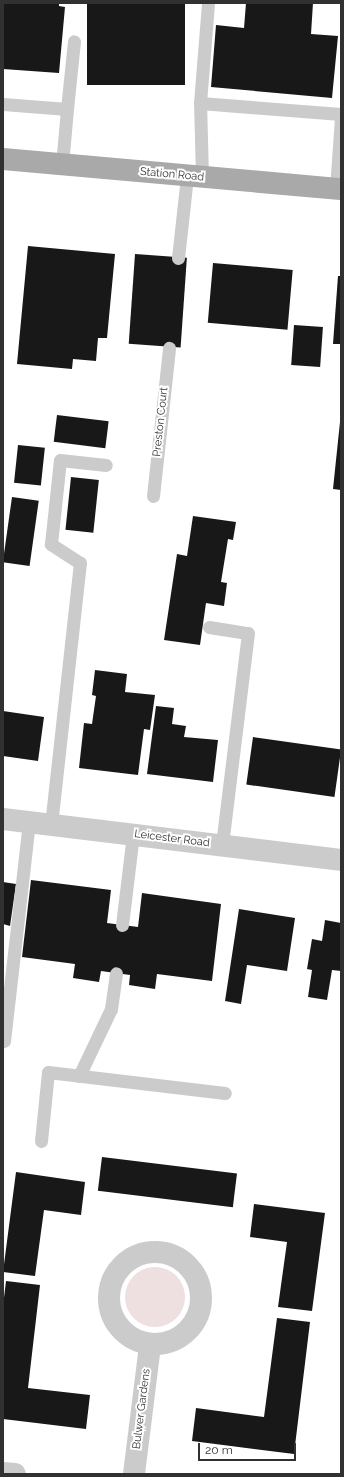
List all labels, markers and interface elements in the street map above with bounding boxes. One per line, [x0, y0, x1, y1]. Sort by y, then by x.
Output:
street label: Station Road [139, 166, 205, 184]
street label: Preston Court [151, 387, 171, 457]
street label: Leicester Road [133, 828, 211, 850]
street label: Bulwer Gardens [131, 1368, 153, 1450]
scale bar [200, 1435, 298, 1461]
text: 20 m [205, 1443, 233, 1457]

